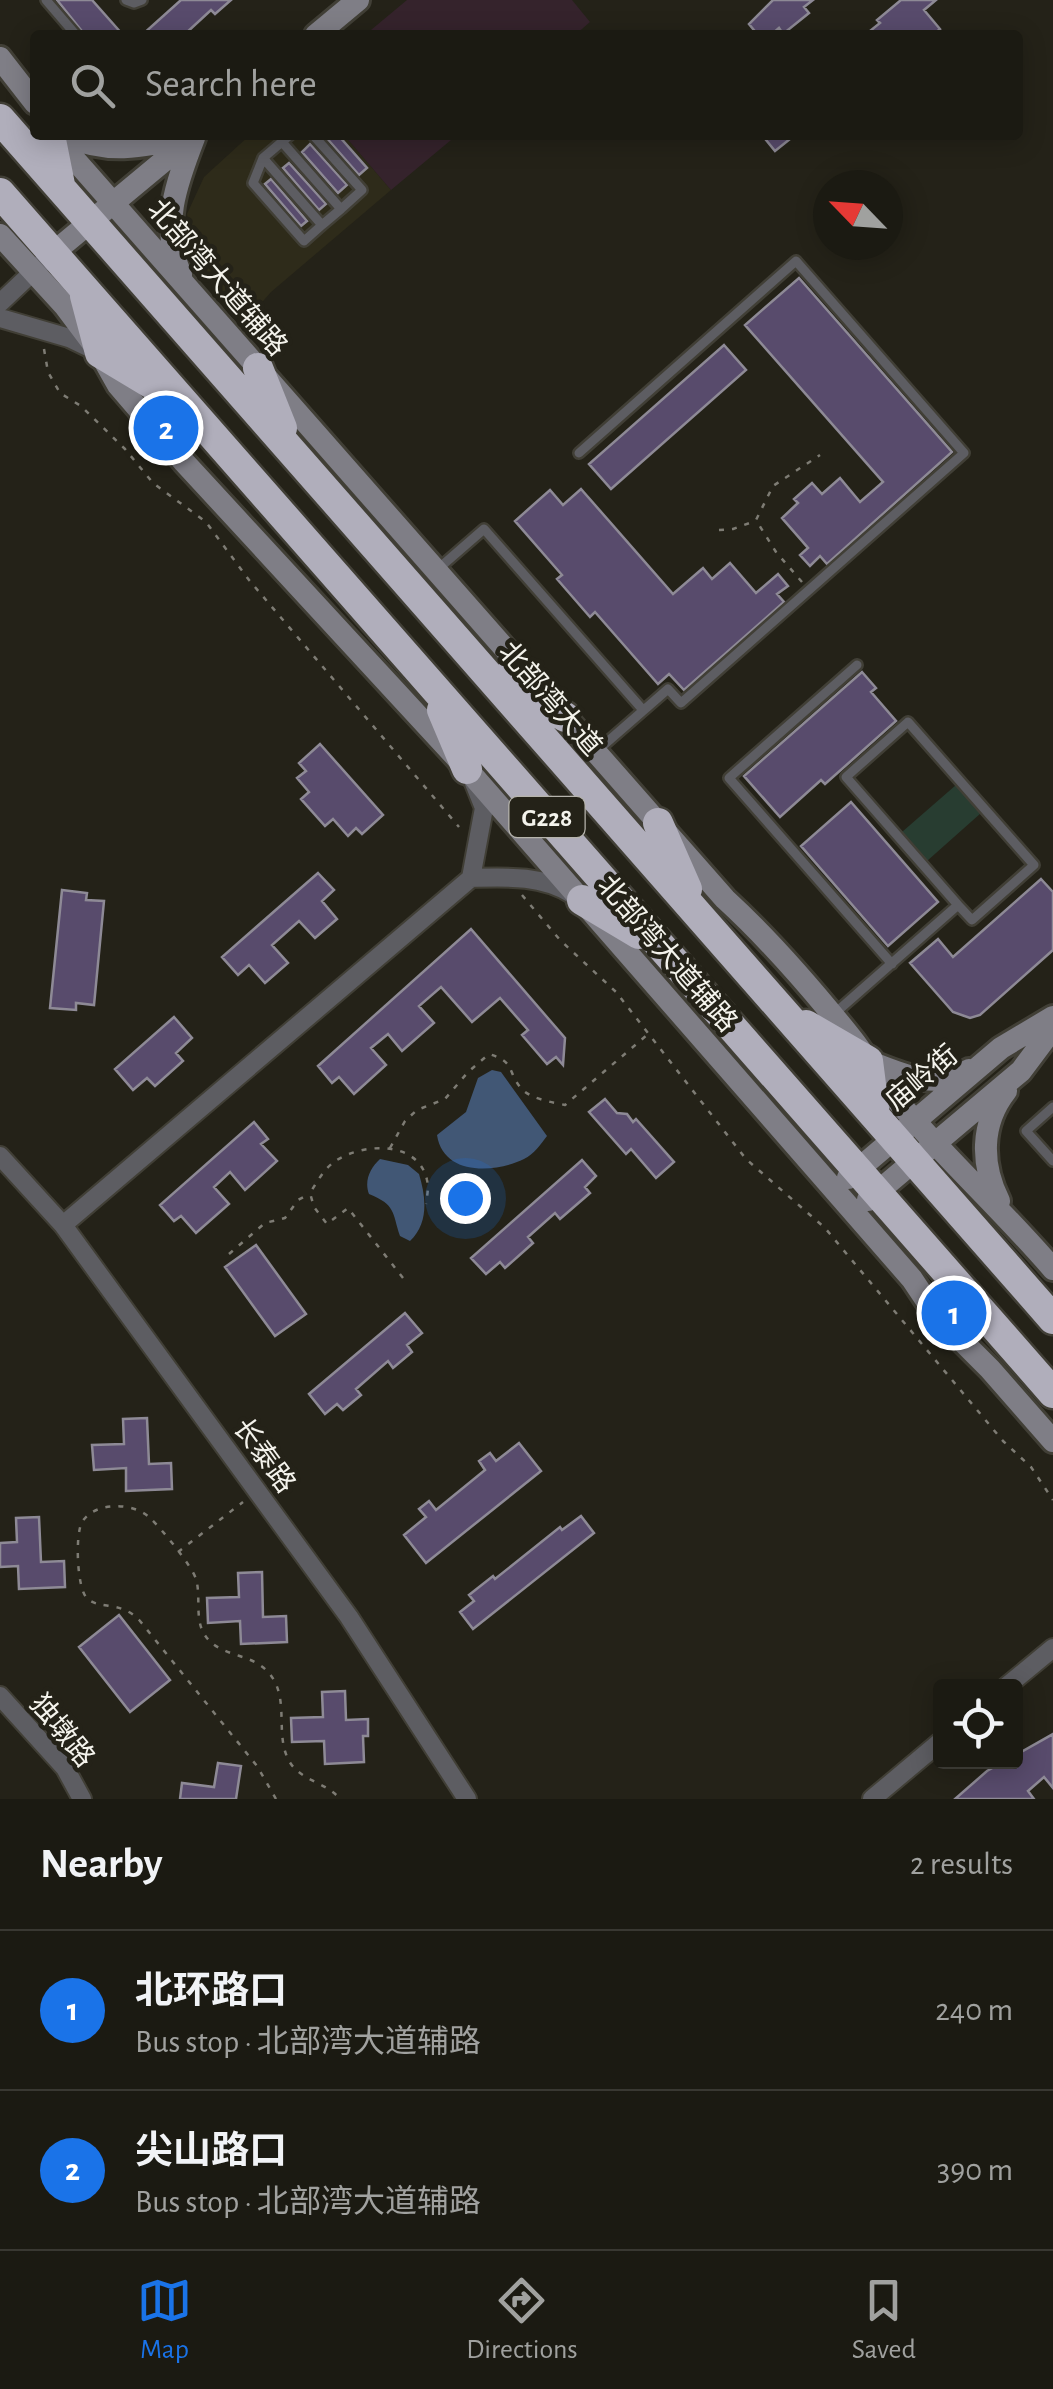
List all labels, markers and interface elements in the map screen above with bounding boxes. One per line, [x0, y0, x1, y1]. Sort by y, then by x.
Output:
search box [30, 30, 1023, 140]
icon: search [65, 58, 120, 113]
text: Search here [145, 66, 317, 104]
north arrow [813, 170, 903, 260]
street label: 北部湾大道辅路 [142, 194, 293, 361]
pin: 2 [134, 390, 198, 466]
street label: 北部湾大道 [493, 636, 607, 761]
road number: G228 [510, 797, 584, 837]
street label: 北部湾大道辅路 [592, 870, 743, 1037]
street label: 庙岭街 [880, 1039, 963, 1116]
your location [440, 1173, 491, 1224]
pin: 1 [922, 1276, 986, 1350]
street label: 长泰路 [227, 1413, 301, 1498]
map controls [933, 1679, 1023, 1769]
button: locate [933, 1679, 1023, 1769]
street label: 独墩路 [24, 1689, 100, 1773]
text: Nearby [40, 1843, 163, 1885]
text: 2 results [910, 1848, 1013, 1880]
text: 北环路口 [135, 1973, 287, 2011]
text: 1 [67, 1994, 78, 2026]
text: 240 m [935, 1994, 1013, 2026]
text: Bus stop · 北部湾大道辅路 [135, 2026, 481, 2058]
text: 尖山路口 [135, 2133, 287, 2171]
text: 2 [65, 2154, 80, 2186]
text: 390 m [937, 2154, 1013, 2186]
text: Bus stop · 北部湾大道辅路 [135, 2186, 481, 2218]
tab: Map [137, 2273, 192, 2367]
tab: Directions [466, 2273, 578, 2367]
tab: Saved [852, 2273, 916, 2367]

